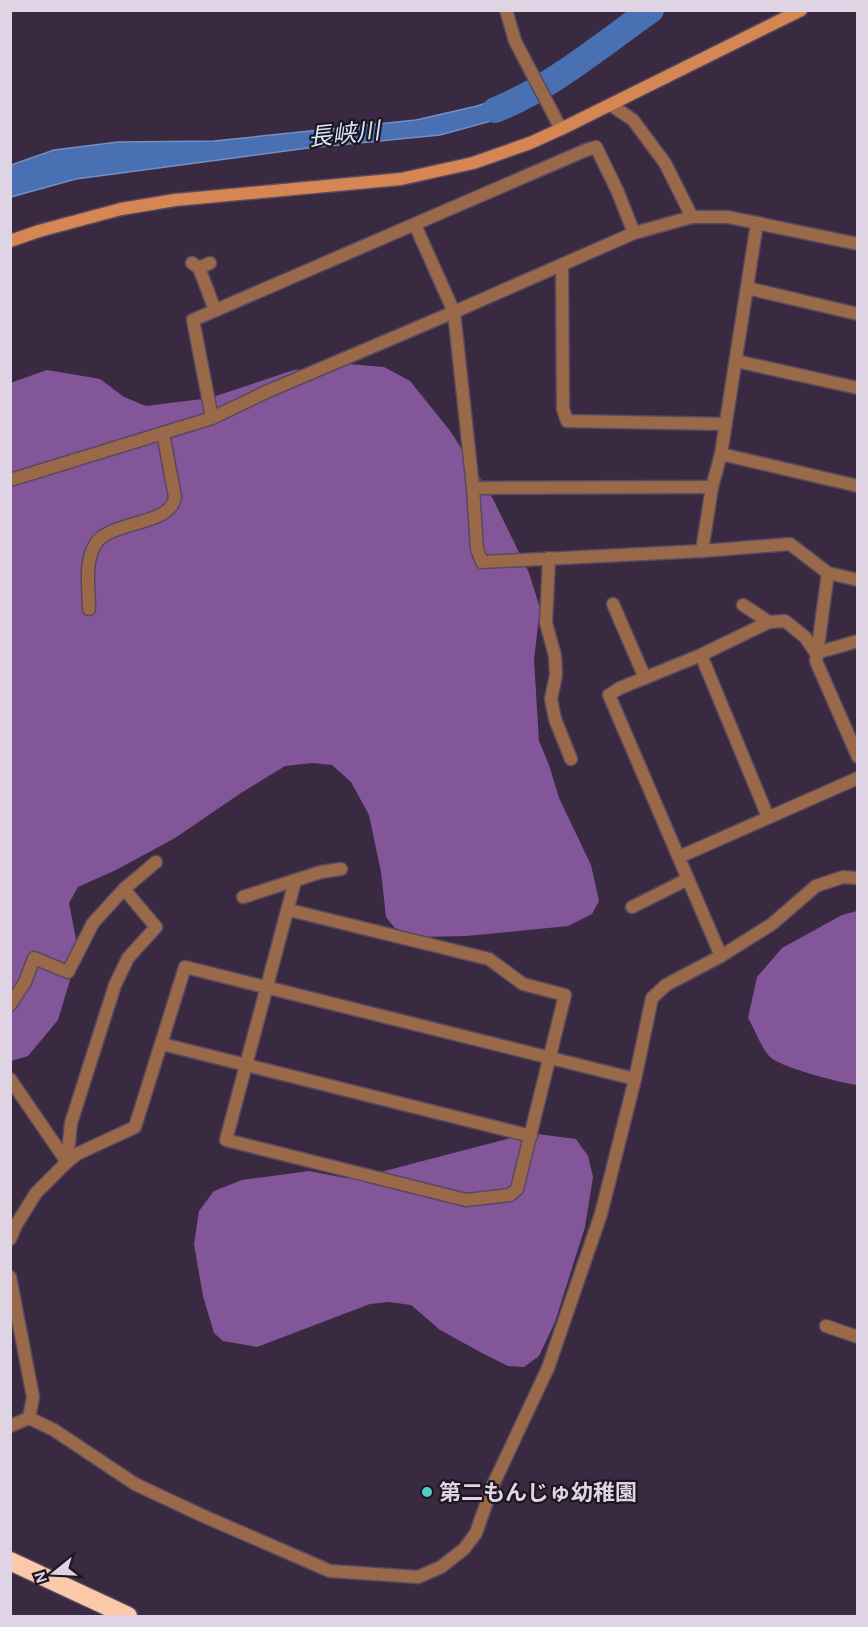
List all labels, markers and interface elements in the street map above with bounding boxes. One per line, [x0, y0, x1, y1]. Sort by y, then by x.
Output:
water label: 長峡川 [307, 117, 384, 151]
place label: 第二もんじゅ幼稚園 [439, 1481, 637, 1504]
marker: 第二もんじゅ幼稚園 [420, 1485, 434, 1499]
north arrow [24, 1543, 84, 1603]
text: N [31, 1570, 50, 1585]

